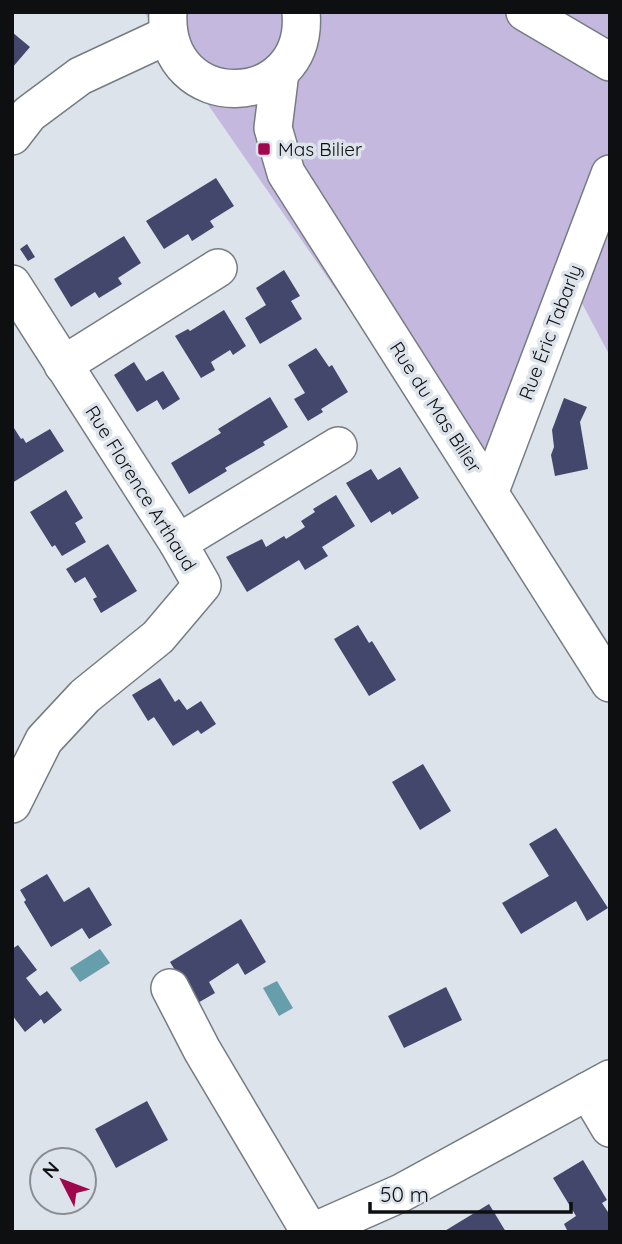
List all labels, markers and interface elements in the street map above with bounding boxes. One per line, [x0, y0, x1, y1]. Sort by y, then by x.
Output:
place label: Mas Bilier [278, 137, 363, 161]
marker: Mas Bilier [256, 141, 272, 157]
street label: Rue Éric Tabarly [513, 261, 587, 403]
street label: Rue du Mas Bilier [385, 337, 488, 478]
street label: Rue Florence Arthaud [80, 401, 202, 575]
north arrow [28, 1146, 98, 1216]
text: N [37, 1156, 64, 1183]
scale bar [370, 1170, 571, 1214]
text: 50 m [380, 1181, 429, 1207]

